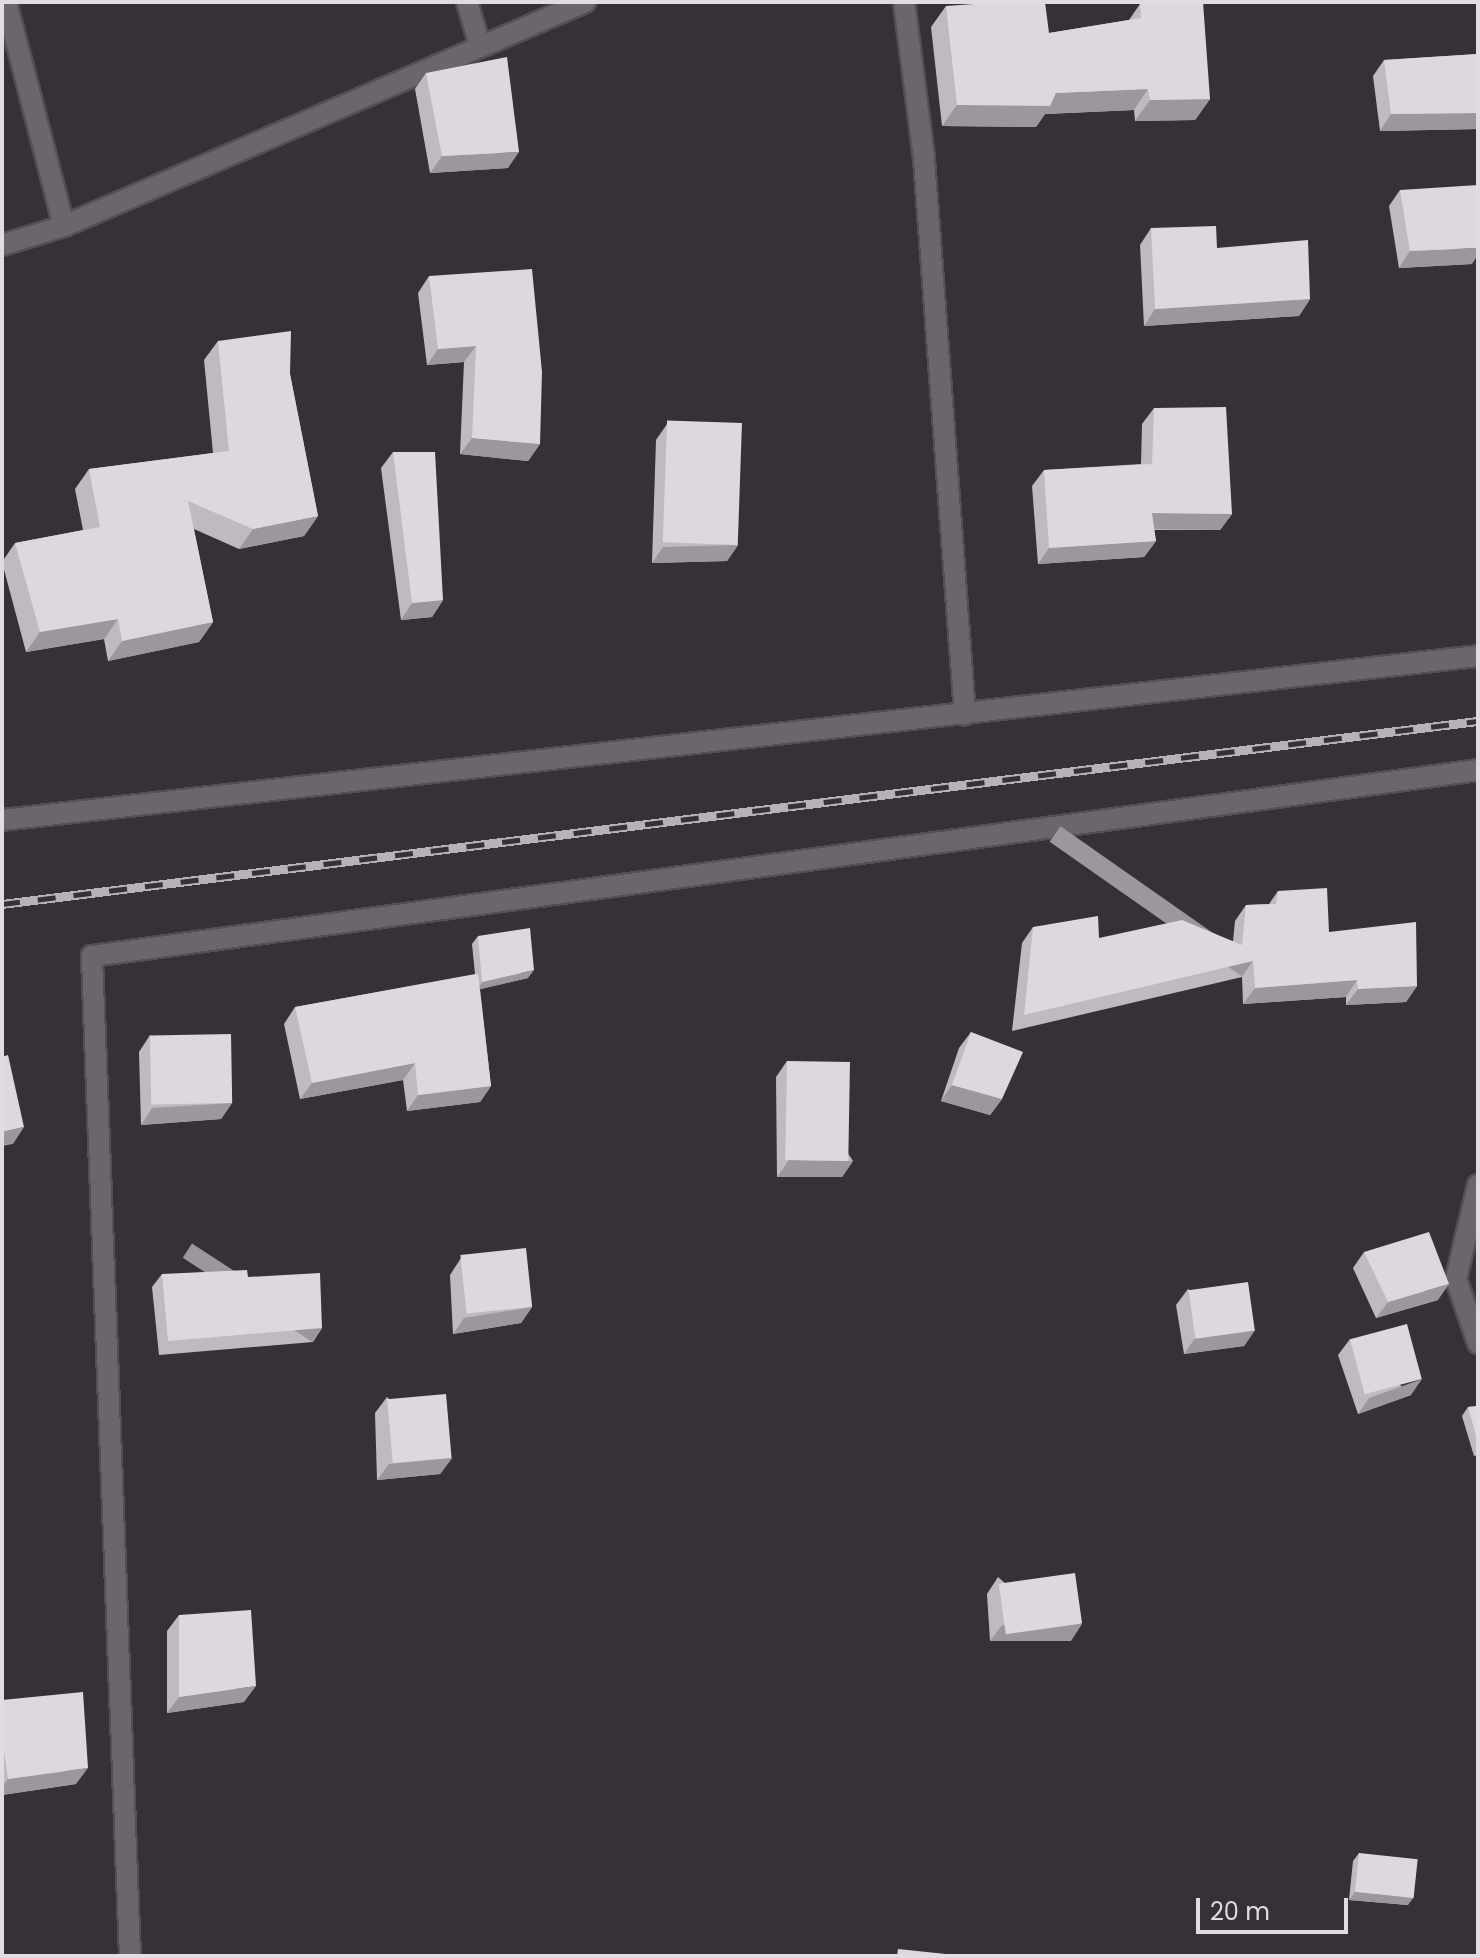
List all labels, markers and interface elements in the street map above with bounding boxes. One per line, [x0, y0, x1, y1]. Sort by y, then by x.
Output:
scale bar [1200, 1882, 1352, 1932]
text: 20 m [1210, 1895, 1270, 1928]

